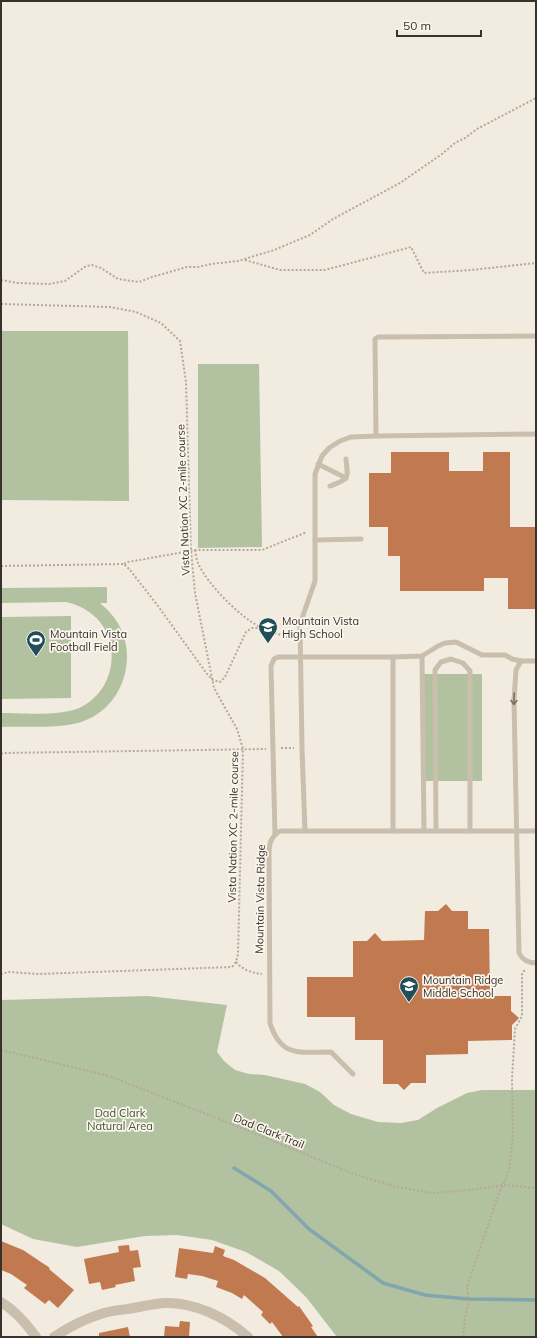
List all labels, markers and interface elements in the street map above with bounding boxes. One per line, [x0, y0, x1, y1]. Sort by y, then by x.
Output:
scale bar [397, 12, 481, 38]
text: 50 m [403, 18, 431, 33]
street label: Vista Nation XC 2-mile course [173, 424, 193, 576]
place label: Mountain Vista High School [282, 614, 359, 641]
school or university icon: Mountain Vista High School [257, 616, 279, 644]
place label: Mountain Vista Football Field [50, 627, 127, 654]
sports icon: Mountain Vista Football Field [25, 629, 47, 657]
one-way arrow [510, 692, 518, 705]
street label: Vista Nation XC 2-mile course [225, 751, 241, 903]
street label: Mountain Vista Ridge [252, 844, 268, 954]
place label: Mountain Ridge Middle School [423, 973, 503, 1000]
school or university icon: Mountain Ridge Middle School [398, 975, 420, 1003]
park label: Dad Clark Natural Area [87, 1106, 153, 1133]
street label: Dad Clark Trail [232, 1110, 306, 1152]

